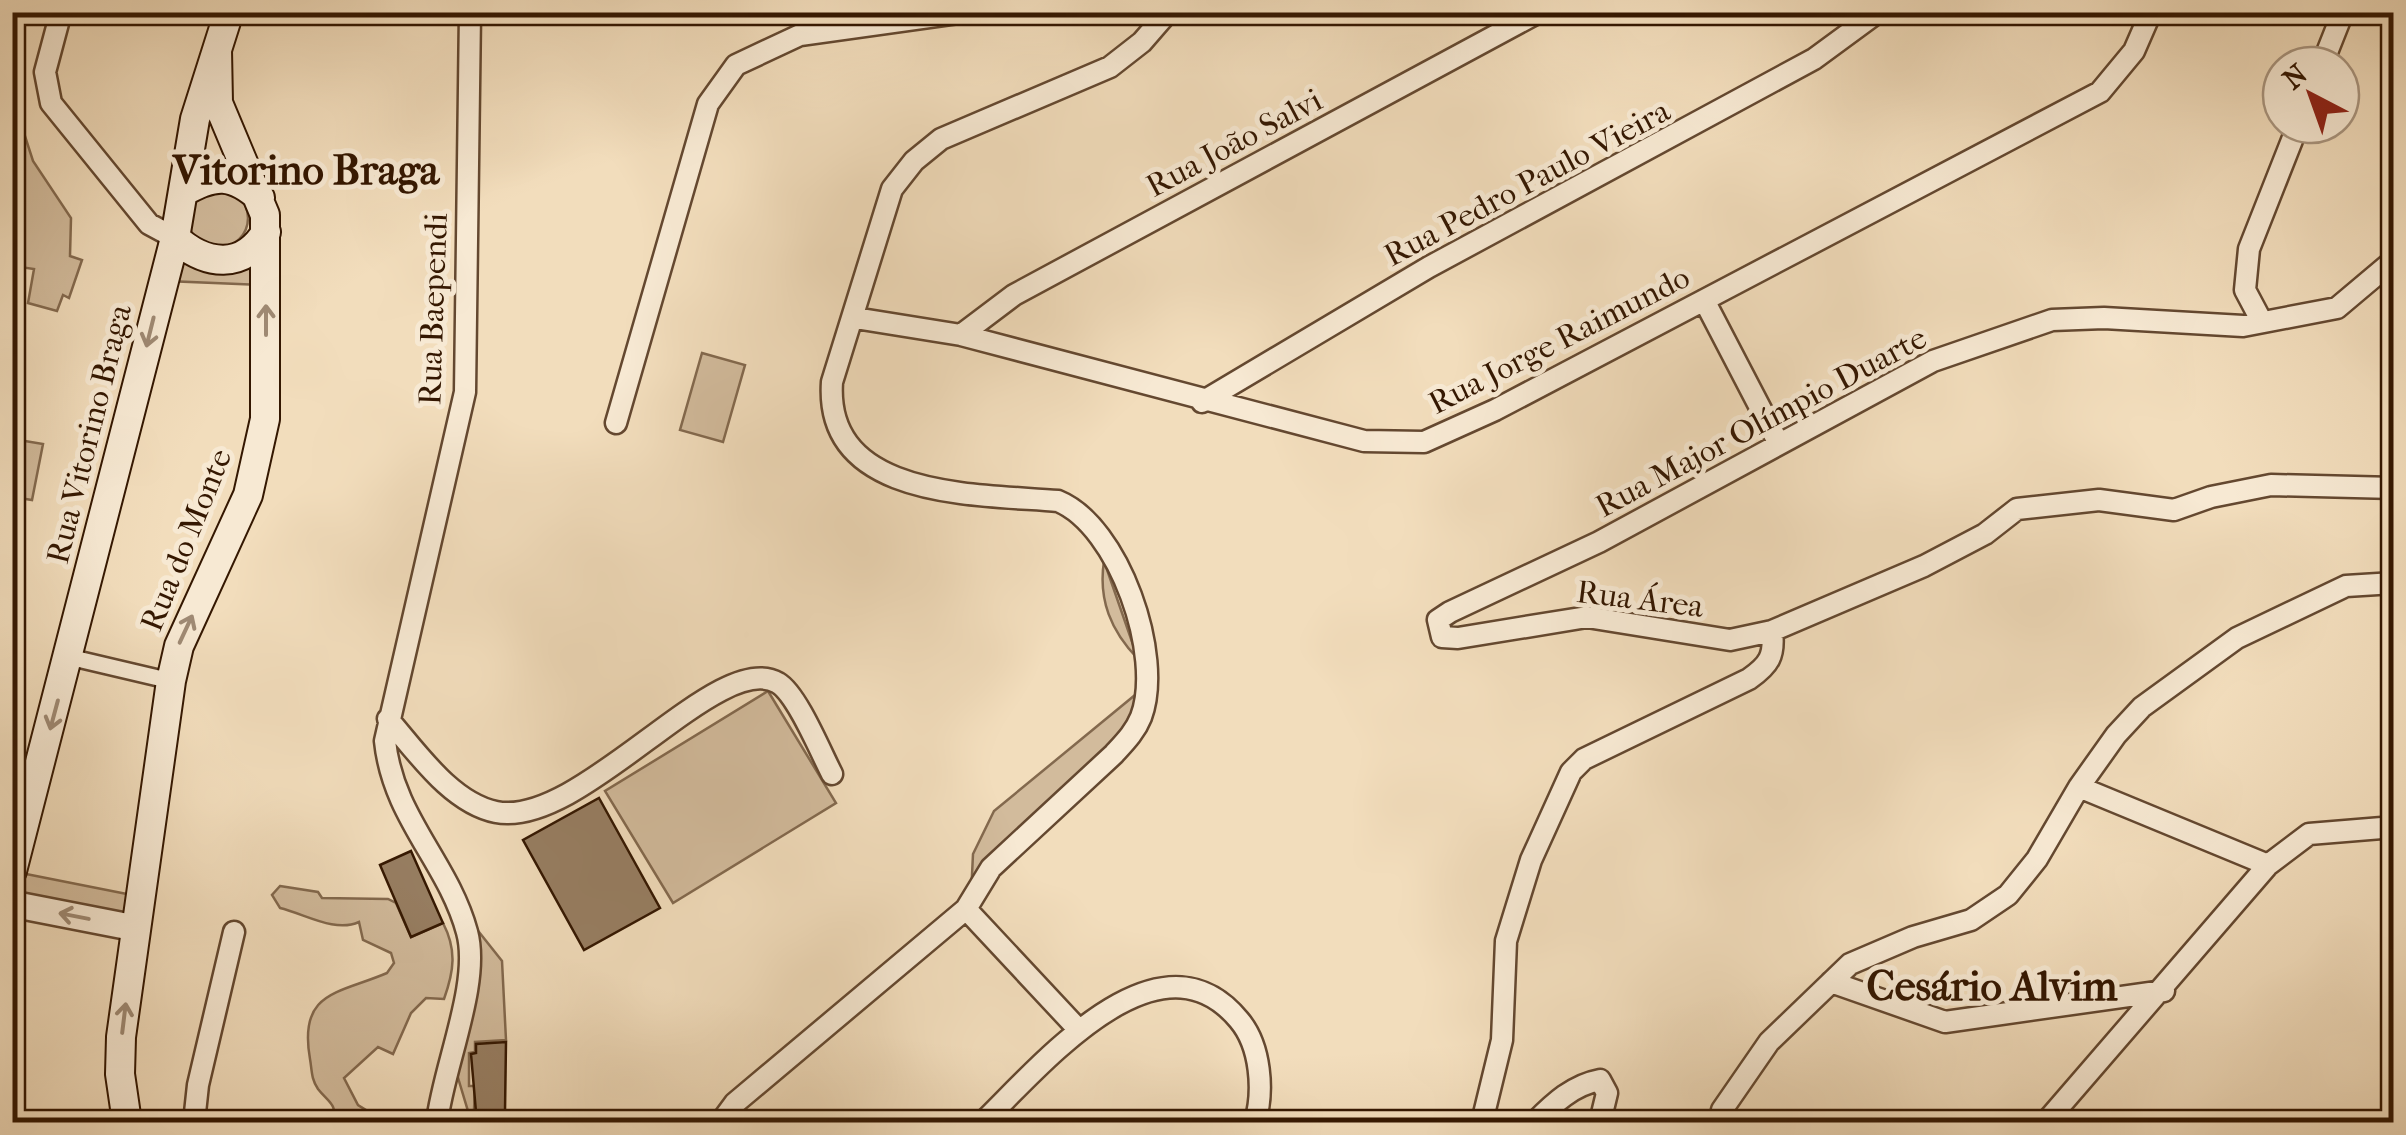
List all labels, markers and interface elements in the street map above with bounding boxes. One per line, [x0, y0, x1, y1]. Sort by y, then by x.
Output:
north arrow [2261, 45, 2361, 145]
text: N [2276, 57, 2314, 96]
street label: Rua João Salvi [1140, 81, 1328, 205]
street label: Rua Pedro Paulo Vieira [1378, 91, 1677, 274]
district label: Vitorino Braga [172, 146, 441, 195]
street label: Rua Baependi [411, 212, 455, 406]
street label: Rua Jorge Raimundo [1422, 258, 1696, 422]
street label: Rua Vitorino Braga [39, 300, 139, 567]
one-way arrow [256, 304, 276, 336]
one-way arrow [140, 315, 158, 347]
street label: Rua Major Olímpio Duarte [1589, 319, 1933, 525]
street label: Rua do Monte [133, 443, 239, 637]
street label: Rua Área [1575, 573, 1707, 625]
one-way arrow [178, 615, 197, 645]
one-way arrow [43, 699, 62, 731]
one-way arrow [59, 906, 91, 925]
district label: Cesário Alvim [1867, 962, 2119, 1011]
one-way arrow [115, 1002, 133, 1035]

